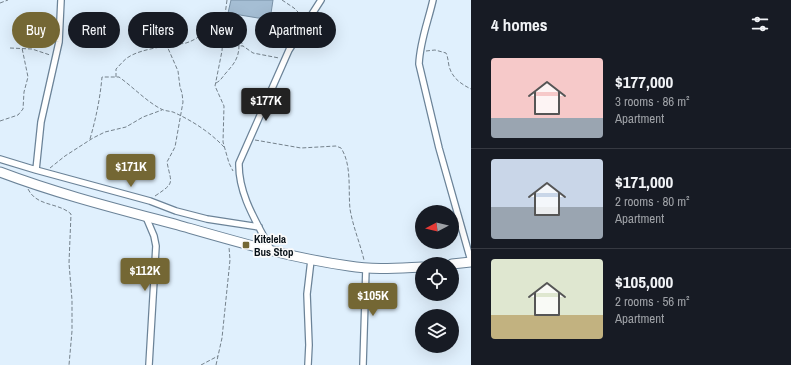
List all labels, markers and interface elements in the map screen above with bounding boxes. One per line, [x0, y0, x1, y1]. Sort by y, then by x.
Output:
chip: Buy [12, 12, 60, 48]
chip: Rent [68, 12, 120, 48]
chip: Filters [128, 12, 188, 48]
chip: New [196, 12, 247, 48]
chip: Apartment [255, 12, 336, 48]
text: 4 homes [491, 13, 548, 36]
icon: filters [749, 13, 771, 35]
text: $177,000 [615, 70, 673, 93]
icon: home [523, 74, 571, 122]
pin: $177K [238, 88, 294, 122]
text: $177K [250, 92, 282, 109]
text: 3 rooms · 86 m² [615, 93, 690, 110]
text: Apartment [615, 110, 664, 127]
pin: $171K [103, 154, 159, 188]
text: $171K [115, 158, 147, 175]
text: $171,000 [615, 170, 673, 193]
icon: home [523, 175, 571, 223]
text: 2 rooms · 80 m² [615, 193, 690, 210]
north arrow [415, 205, 459, 249]
map controls [415, 205, 459, 353]
text: Apartment [615, 210, 664, 227]
place label: Kitelela Bus Stop [254, 232, 294, 259]
marker: Kitelela Bus Stop [241, 240, 251, 250]
button: locate [415, 257, 459, 301]
pin: $112K [117, 258, 173, 292]
text: $112K [130, 262, 160, 279]
text: $105,000 [615, 270, 673, 293]
icon: home [523, 275, 571, 323]
pin: $105K [345, 283, 401, 317]
text: $105K [357, 287, 389, 304]
text: 2 rooms · 56 m² [615, 293, 690, 310]
button: layers [415, 309, 459, 353]
text: Apartment [615, 310, 664, 327]

